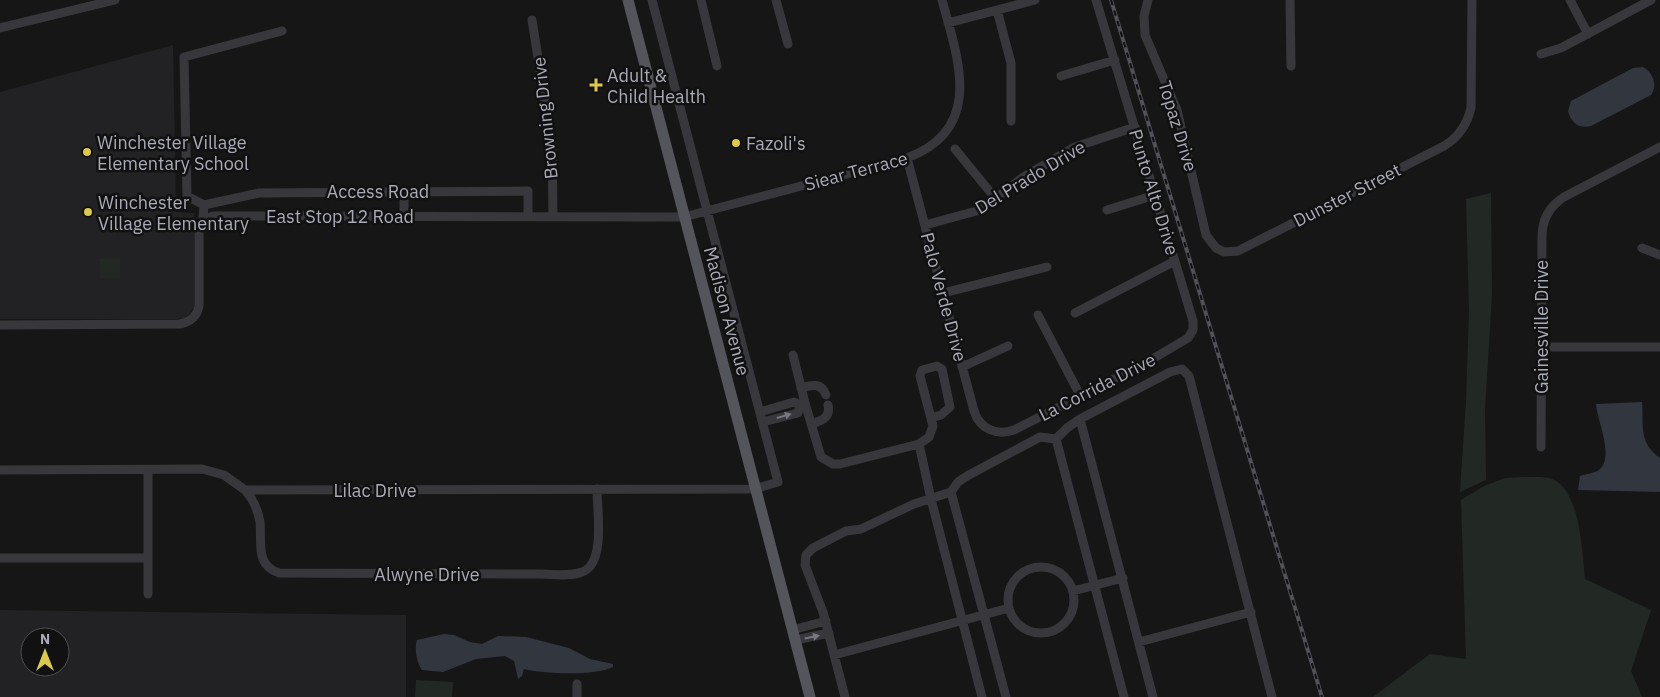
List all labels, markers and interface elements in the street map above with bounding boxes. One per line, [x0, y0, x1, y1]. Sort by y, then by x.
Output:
street label: Browning Drive [527, 56, 563, 180]
place label: Adult & Child Health [607, 64, 706, 108]
marker: Adult & Child Health [589, 78, 603, 92]
street label: Topaz Drive [1153, 78, 1203, 174]
street label: Punto Alto Drive [1124, 126, 1184, 258]
place label: Winchester Village Elementary School [97, 131, 249, 175]
place label: Fazoli's [746, 132, 806, 155]
street label: Del Prado Drive [971, 135, 1089, 219]
marker: Fazoli's [730, 137, 742, 149]
marker: Winchester Village Elementary School [81, 146, 93, 158]
street label: Siear Terrace [802, 146, 910, 196]
street label: Dunster Street [1289, 158, 1405, 232]
street label: Access Road [327, 180, 429, 203]
place label: Winchester Village Elementary [98, 191, 249, 235]
street label: East Stop 12 Road [266, 205, 414, 228]
marker: Winchester Village Elementary [82, 206, 94, 218]
street label: Palo Verde Drive [916, 230, 972, 364]
street label: Madison Avenue [699, 244, 755, 378]
street label: Gainesville Drive [1530, 260, 1553, 394]
street label: La Corrida Drive [1035, 348, 1159, 426]
one-way arrow [777, 412, 792, 420]
street label: Lilac Drive [333, 479, 417, 502]
street label: Alwyne Drive [374, 563, 480, 586]
north arrow [20, 627, 70, 677]
text: N [40, 630, 50, 648]
one-way arrow [804, 632, 820, 640]

